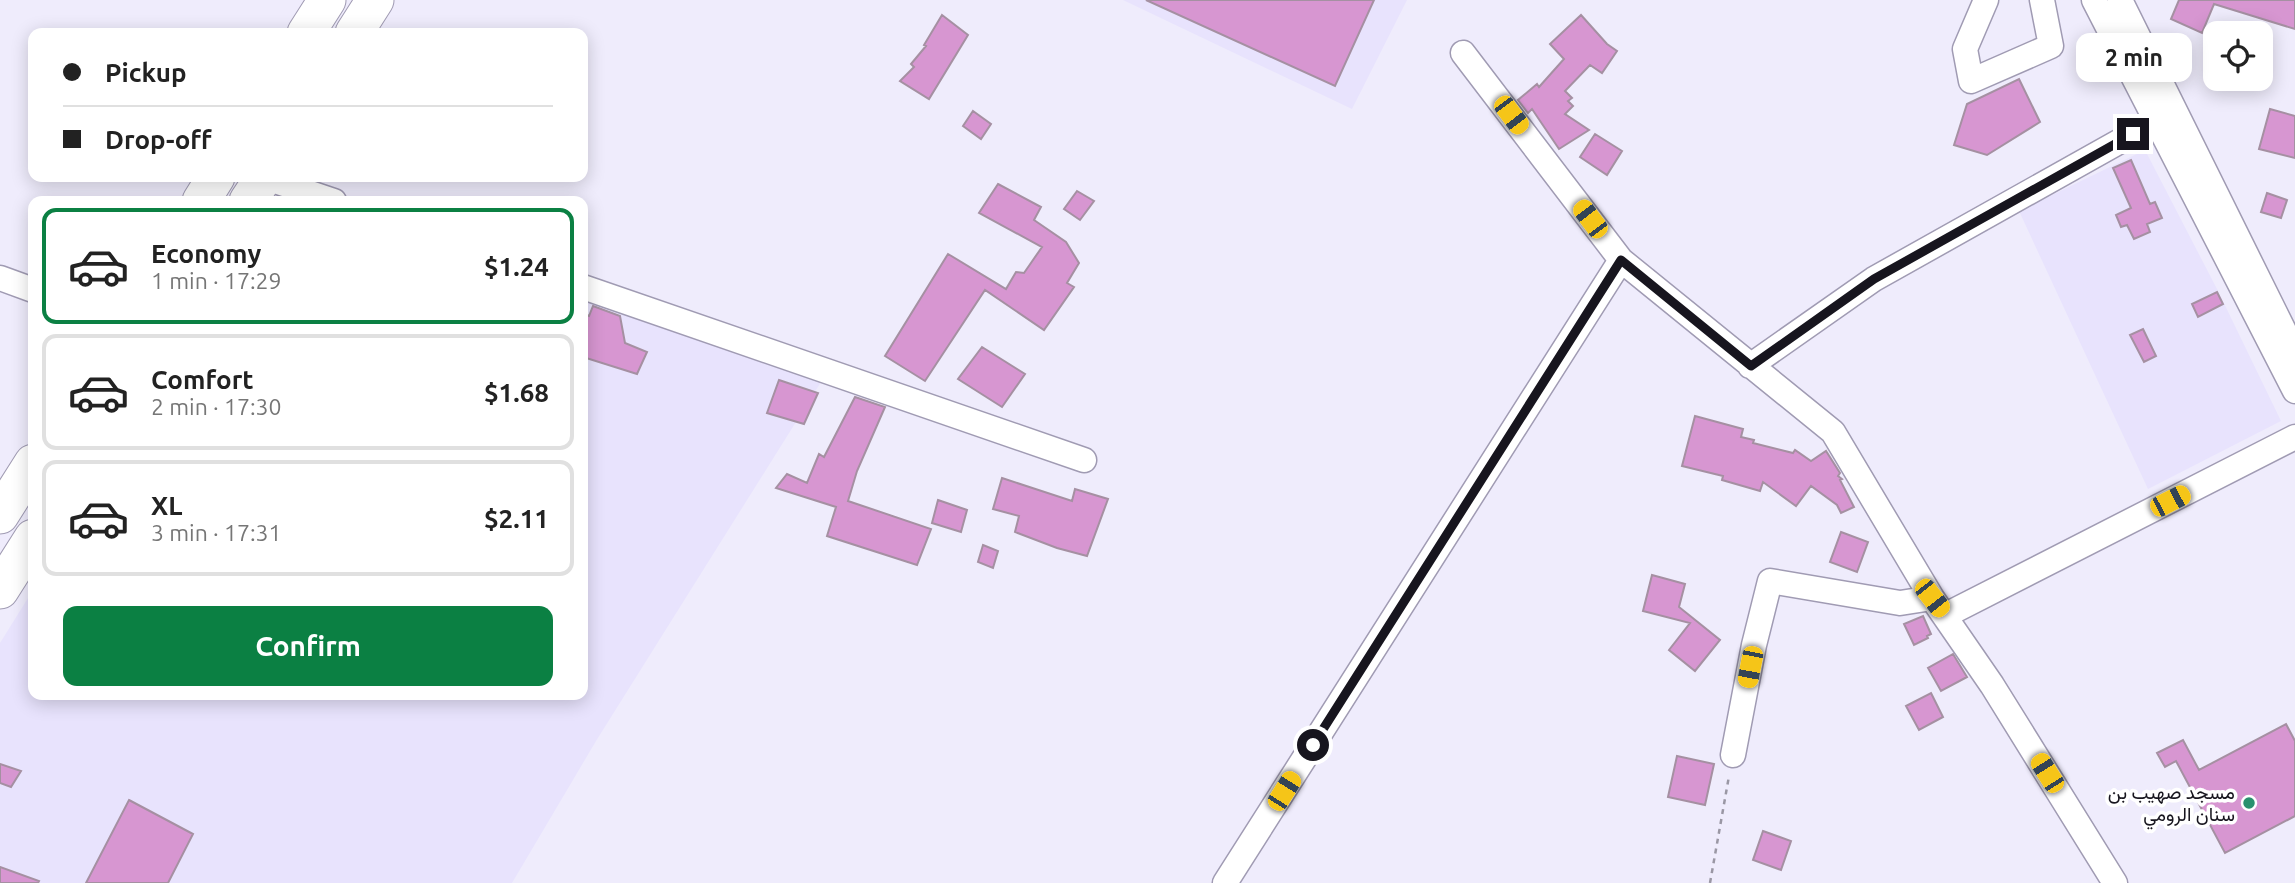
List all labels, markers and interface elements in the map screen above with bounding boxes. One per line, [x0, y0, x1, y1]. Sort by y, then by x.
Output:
map controls [2203, 21, 2273, 91]
button: locate [2203, 21, 2273, 91]
callout: 2 min [2075, 32, 2191, 82]
text: 2 min [2105, 45, 2163, 70]
text: Pickup [105, 58, 187, 87]
car [1490, 92, 1533, 138]
route end [2117, 118, 2149, 150]
text: Drop-off [105, 125, 212, 154]
car [1569, 196, 1612, 242]
icon: car [67, 235, 130, 298]
text: Economy [151, 239, 261, 268]
text: $1.24 [484, 252, 549, 281]
text: 1 min · 17:29 [151, 268, 282, 293]
icon: car [67, 361, 130, 424]
text: Comfort [151, 365, 254, 394]
text: $1.68 [484, 378, 549, 407]
text: 2 min · 17:30 [151, 394, 282, 419]
car [2147, 482, 2194, 520]
icon: car [67, 487, 130, 550]
text: XL [151, 491, 182, 520]
text: $2.11 [484, 504, 549, 533]
text: 3 min · 17:31 [151, 520, 282, 545]
car [1911, 575, 1954, 621]
button: Confirm [63, 606, 553, 686]
car [1736, 644, 1765, 690]
route start [1297, 729, 1329, 761]
car [2027, 750, 2068, 796]
car [1264, 768, 1305, 814]
place label: مسجد صهيب بن سنان الرومي [2108, 781, 2235, 830]
marker: مسجد صهيب بن سنان الرومي [2241, 795, 2257, 811]

